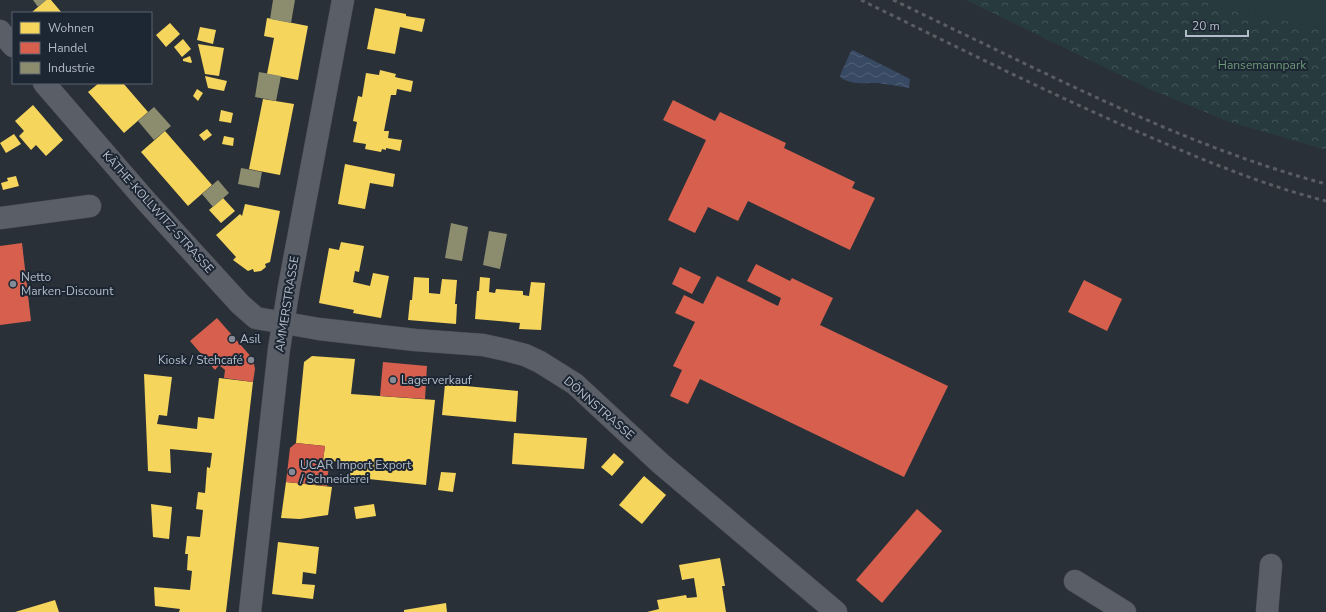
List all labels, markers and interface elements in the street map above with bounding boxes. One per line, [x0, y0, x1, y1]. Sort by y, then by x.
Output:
legend [12, 12, 152, 84]
scale bar [1186, 12, 1248, 38]
text: 20 m [1192, 18, 1220, 34]
text: Wohnen [48, 20, 94, 36]
text: Handel [48, 40, 88, 56]
park label: Hansemannpark [1218, 57, 1307, 73]
text: Industrie [48, 60, 95, 76]
street label: KÄTHE-KOLLWITZ-STRASSE [99, 147, 217, 277]
street label: AMMERSTRASSE [272, 255, 302, 353]
place label: Netto Marken-Discount [21, 269, 114, 299]
marker: Netto Marken-Discount [8, 279, 18, 289]
place label: Asil [240, 331, 261, 347]
marker: Asil [227, 334, 237, 344]
place label: Kiosk / Stehcafé [158, 352, 243, 368]
marker: Kiosk / Stehcafé [246, 355, 256, 365]
place label: Lagerverkauf [401, 372, 473, 388]
street label: DÖNNSTRASSE [560, 373, 638, 443]
marker: Lagerverkauf [388, 375, 398, 385]
place label: UCAR Import Export / Schneiderei [299, 457, 412, 487]
marker: UCAR Import Export / Schneiderei [287, 467, 297, 477]

